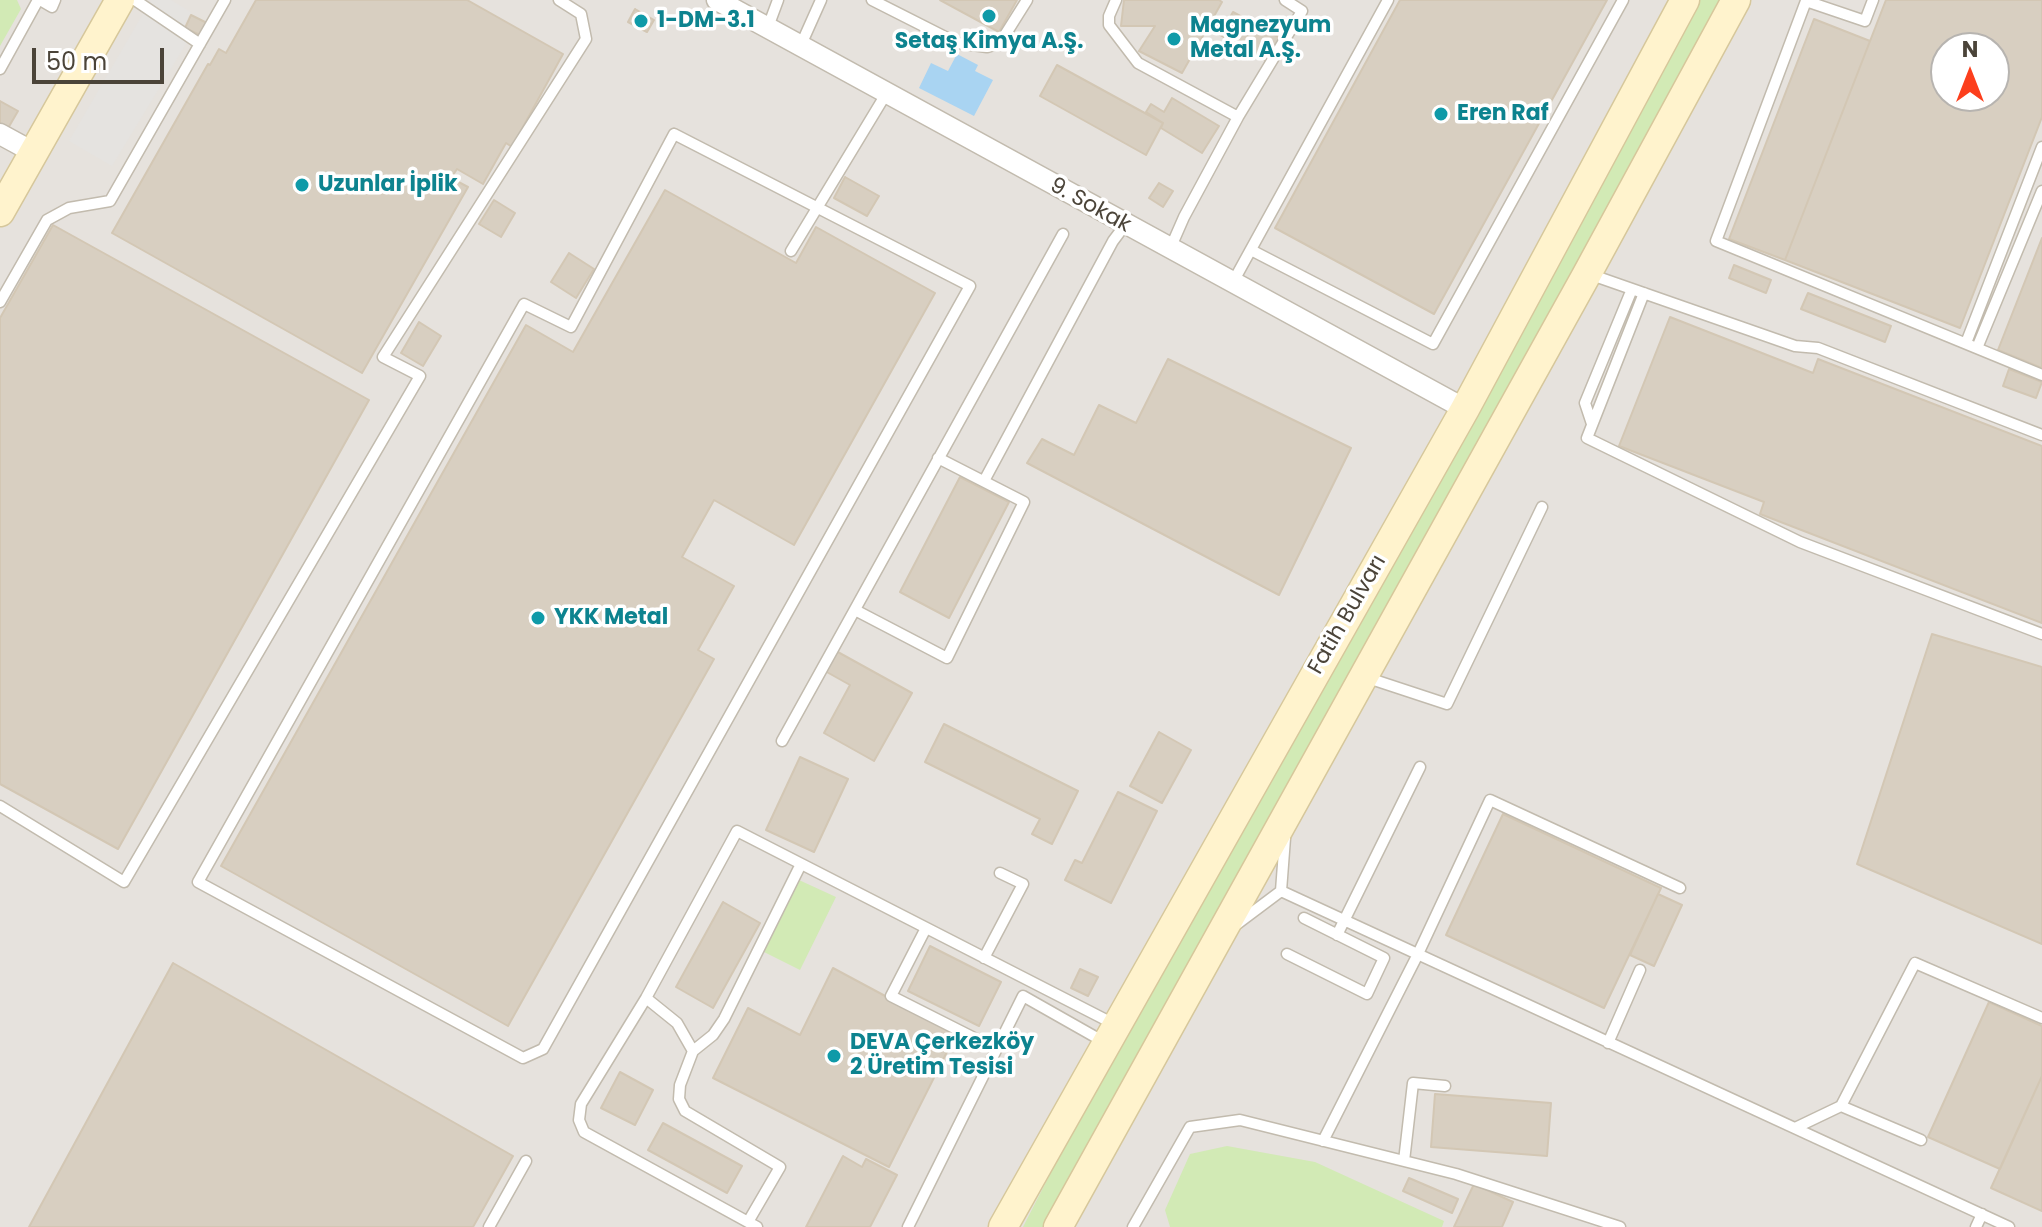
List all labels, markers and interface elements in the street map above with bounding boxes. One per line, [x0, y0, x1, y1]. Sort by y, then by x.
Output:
marker: Setaş Kimya A.Ş. [980, 7, 998, 25]
place label: 1-DM-3.1 [657, 8, 755, 34]
marker: 1-DM-3.1 [632, 12, 650, 30]
place label: Magnezyum Metal A.Ş. [1190, 13, 1331, 64]
place label: Setaş Kimya A.Ş. [895, 29, 1083, 55]
marker: Magnezyum Metal A.Ş. [1165, 30, 1183, 48]
scale bar [36, 32, 168, 82]
north arrow [1930, 32, 2010, 112]
text: N [1962, 34, 1978, 65]
text: 50 m [46, 45, 107, 78]
place label: Eren Raf [1457, 101, 1549, 127]
marker: Eren Raf [1432, 105, 1450, 123]
place label: Uzunlar İplik [318, 172, 458, 198]
street label: 9. Sokak [1045, 173, 1135, 239]
marker: Uzunlar İplik [293, 176, 311, 194]
street label: Fatih Bulvarı [1303, 551, 1393, 679]
place label: YKK Metal [554, 605, 668, 631]
marker: YKK Metal [529, 609, 547, 627]
place label: DEVA Çerkezköy 2 Üretim Tesisi [850, 1030, 1034, 1082]
marker: DEVA Çerkezköy 2 Üretim Tesisi [825, 1047, 843, 1065]

